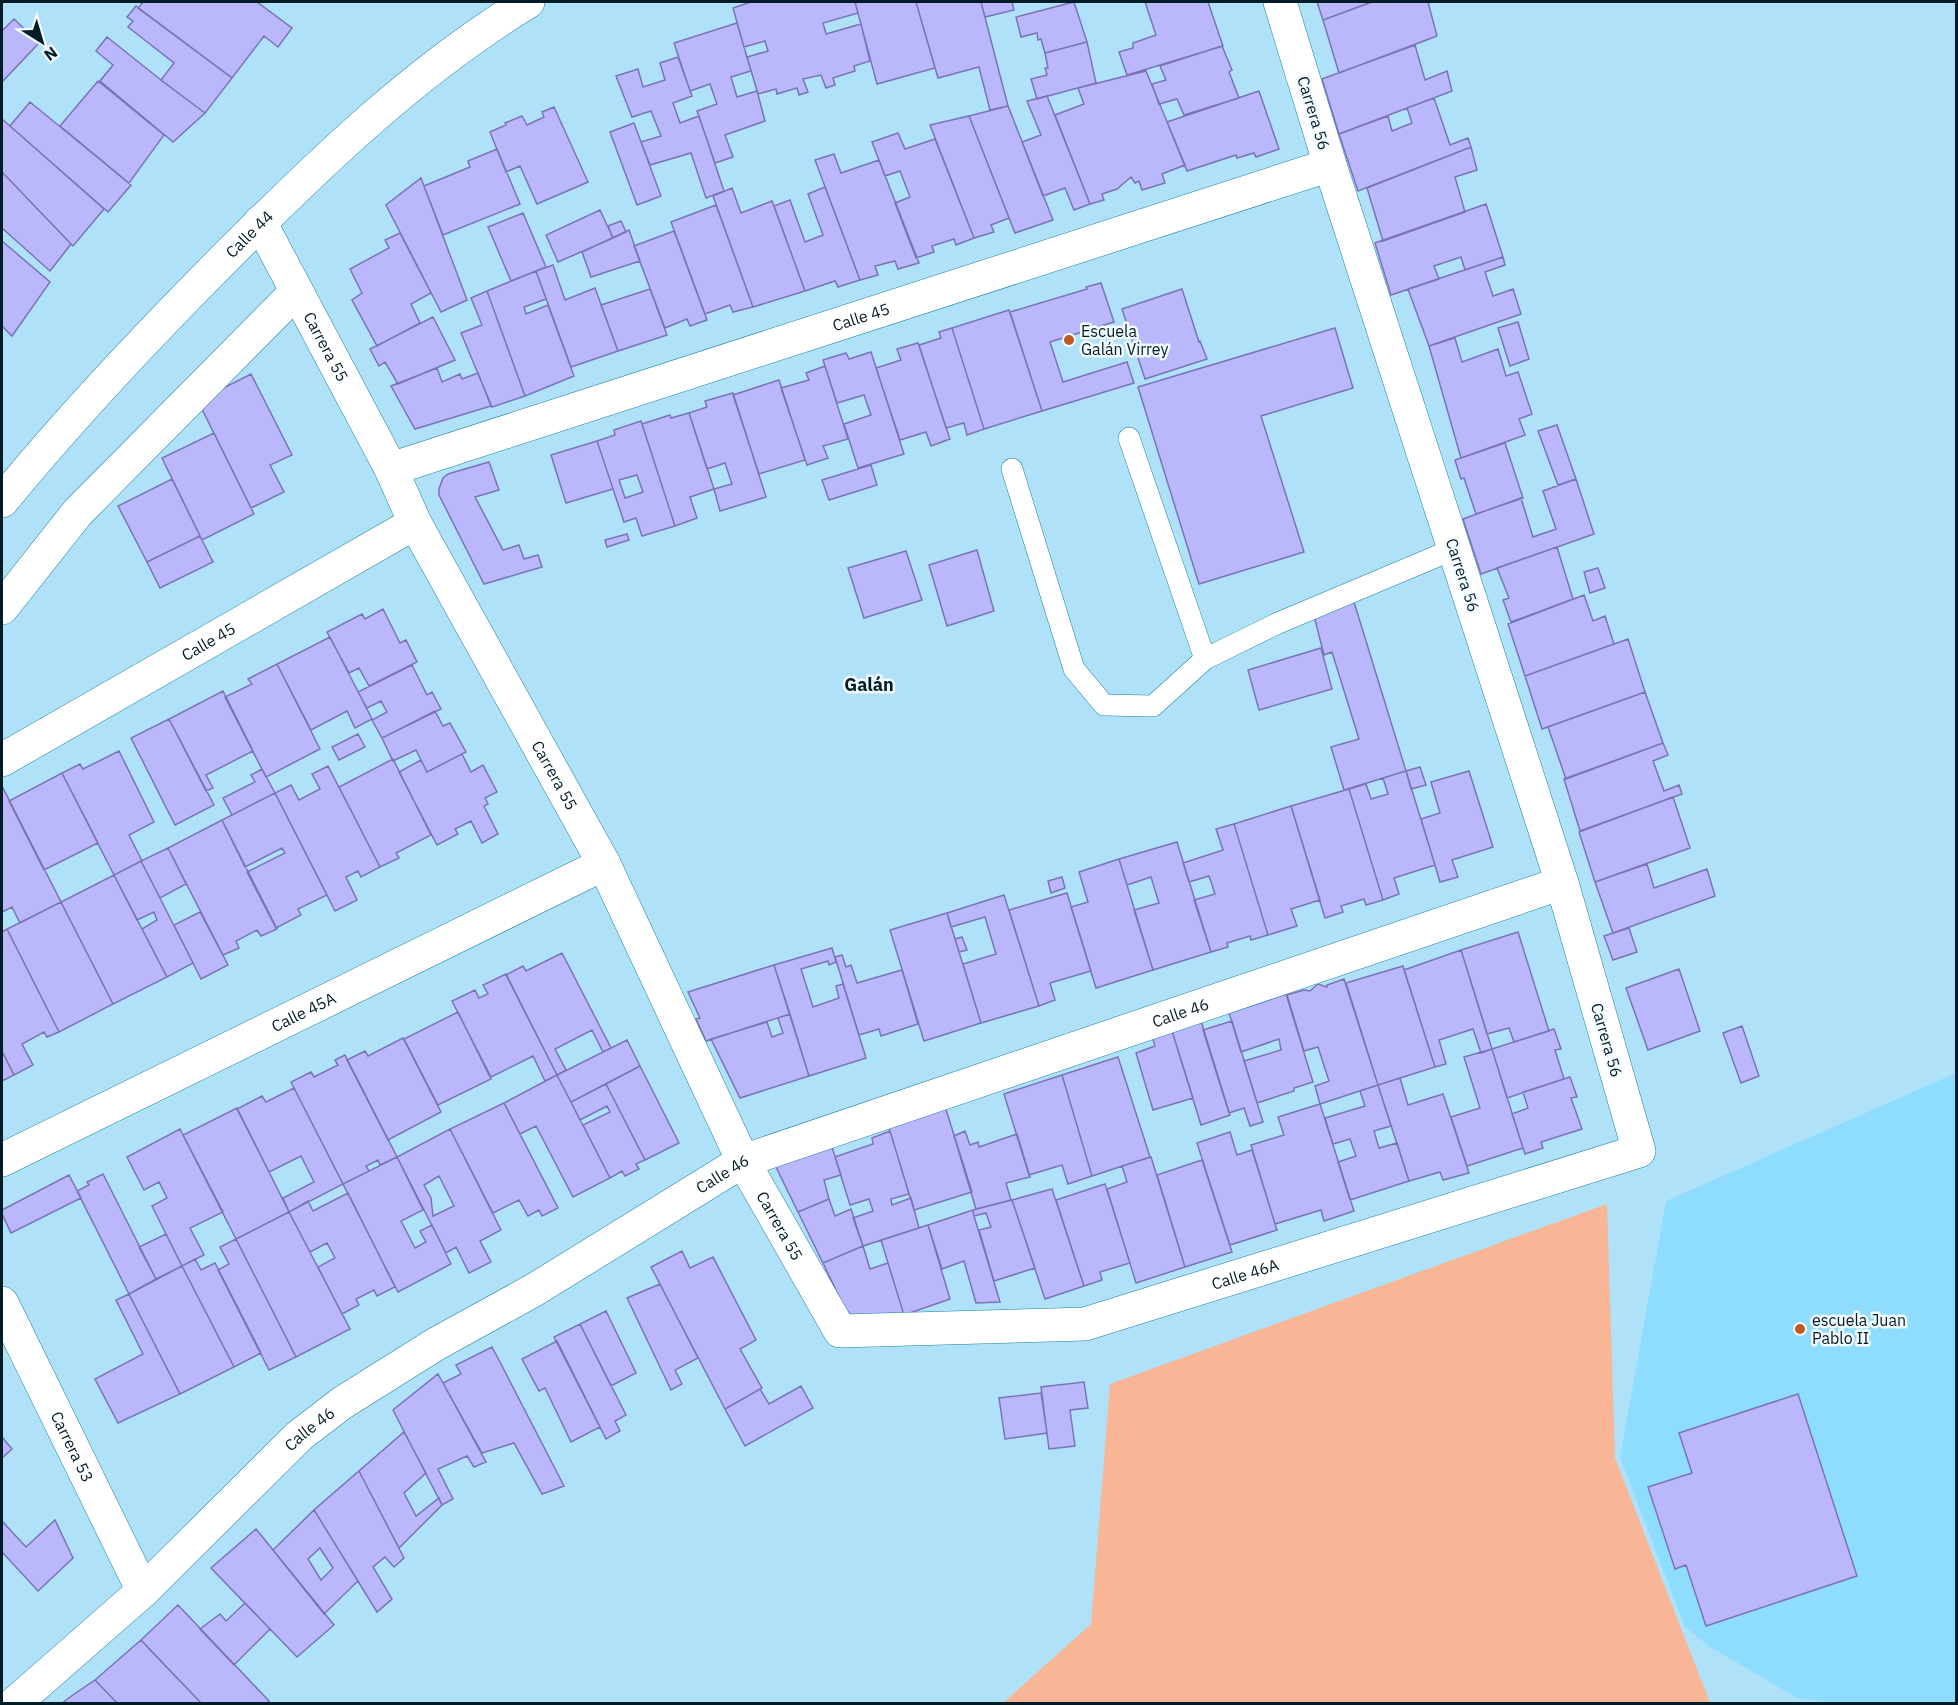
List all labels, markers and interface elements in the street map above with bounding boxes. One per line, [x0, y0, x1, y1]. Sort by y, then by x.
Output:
north arrow [12, 12, 72, 72]
text: N [40, 43, 62, 65]
street label: Carrera 56 [1293, 74, 1335, 152]
street label: Calle 44 [221, 206, 277, 262]
street label: Calle 45 [830, 298, 892, 335]
street label: Carrera 55 [299, 308, 353, 385]
place label: Escuela Galán Virrey [1081, 321, 1169, 359]
marker: Escuela Galán Virrey [1062, 333, 1076, 347]
street label: Carrera 56 [1442, 536, 1484, 614]
street label: Calle 45 [178, 618, 239, 665]
district label: Galán [844, 673, 894, 696]
street label: Carrera 55 [528, 737, 582, 813]
street label: Calle 45A [268, 988, 339, 1036]
street label: Calle 46 [1149, 994, 1212, 1031]
street label: Carrera 56 [1587, 1001, 1627, 1079]
street label: Calle 46 [692, 1150, 751, 1198]
street label: Carrera 55 [752, 1188, 808, 1264]
street label: Calle 46A [1209, 1254, 1281, 1294]
place label: escuela Juan Pablo II [1812, 1310, 1906, 1348]
marker: escuela Juan Pablo II [1793, 1322, 1807, 1336]
street label: Calle 46 [280, 1402, 338, 1455]
street label: Carrera 53 [47, 1408, 98, 1485]

